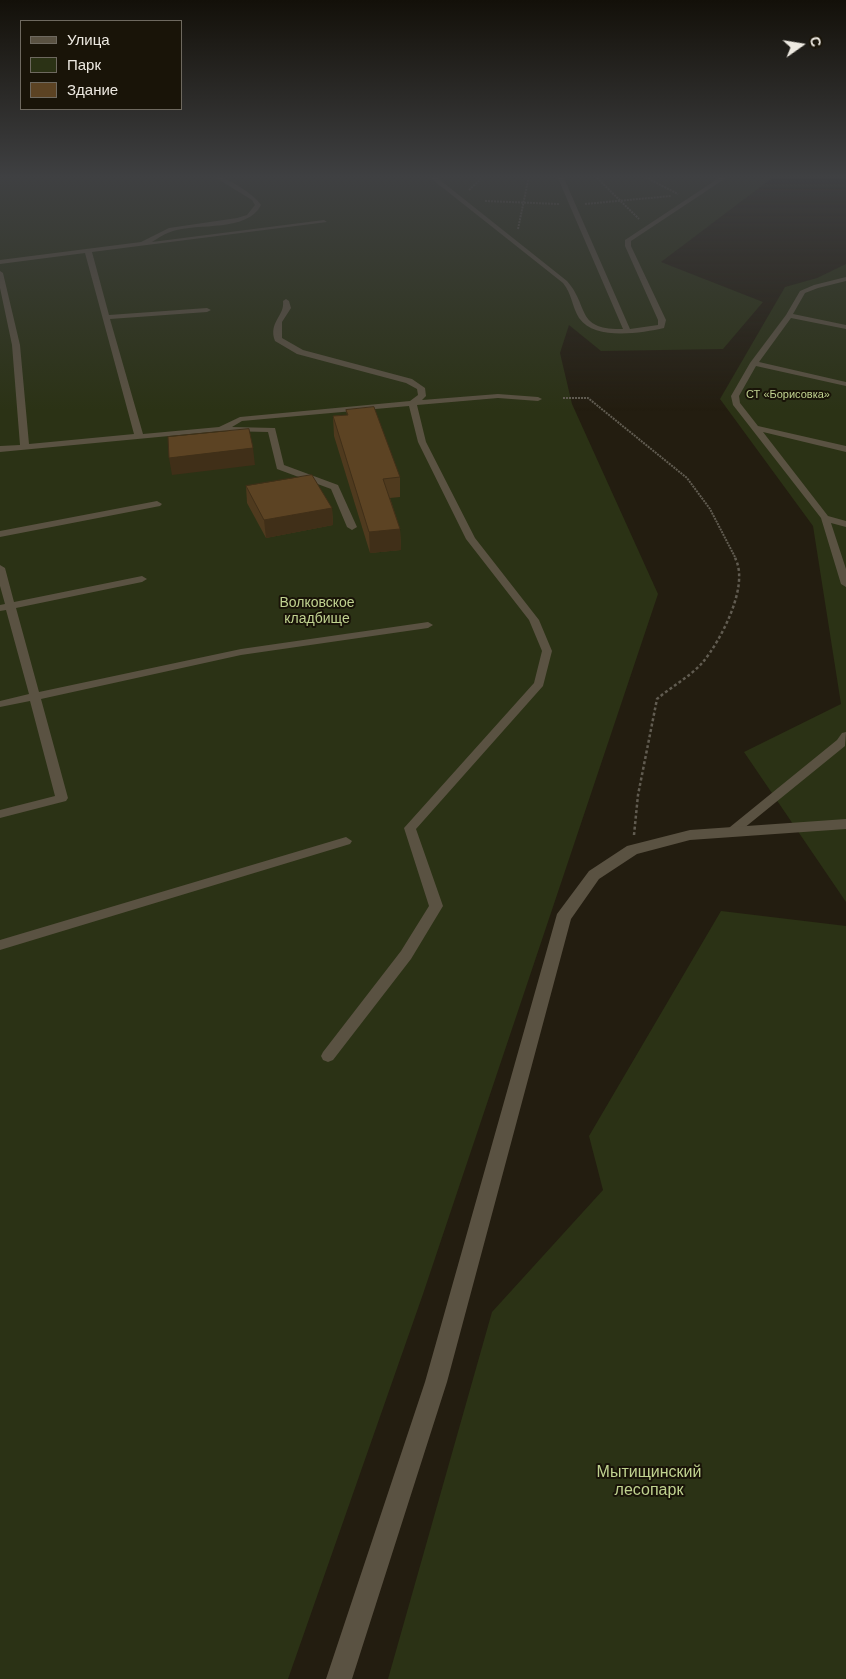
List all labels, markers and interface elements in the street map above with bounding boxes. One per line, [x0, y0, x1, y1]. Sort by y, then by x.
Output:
legend [20, 20, 182, 110]
north arrow [776, 20, 826, 70]
text: Улица [67, 31, 110, 48]
text: С [807, 35, 825, 48]
text: Парк [67, 56, 101, 73]
text: Здание [67, 81, 118, 98]
park label: СТ «Борисовка» [746, 388, 830, 402]
park label: Волковское кладбище [279, 595, 355, 628]
park label: Мытищинский лесопарк [597, 1463, 701, 1501]

